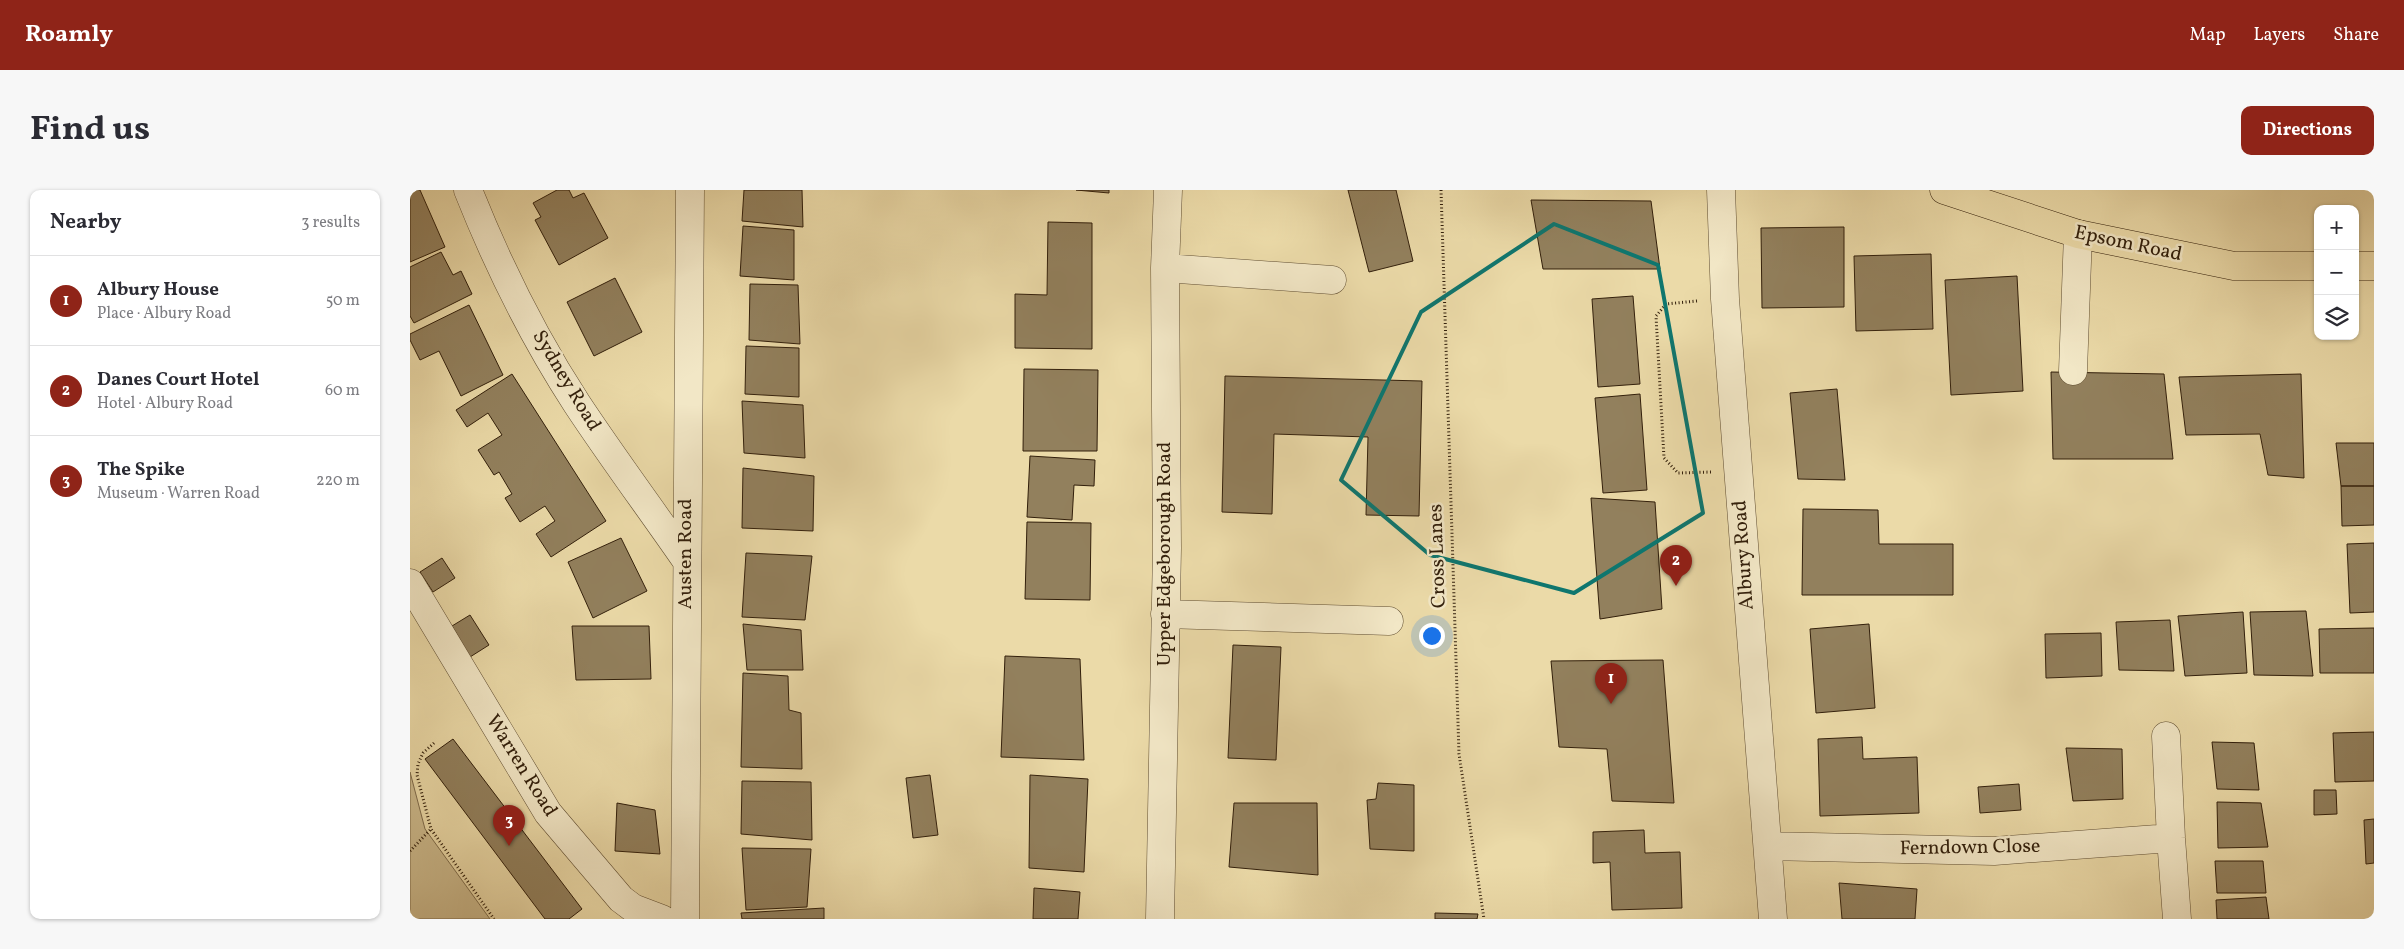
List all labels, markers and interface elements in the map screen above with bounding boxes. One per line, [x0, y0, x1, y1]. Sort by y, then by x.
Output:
text: Roamly [25, 18, 113, 52]
text: Map [2189, 23, 2225, 48]
text: Layers [2253, 23, 2305, 48]
text: Share [2333, 23, 2379, 48]
text: Find us [30, 106, 150, 154]
button: Directions [2241, 106, 2374, 155]
map controls [2314, 205, 2359, 340]
button: + [2314, 205, 2359, 250]
text: Nearby [50, 208, 121, 237]
text: 3 results [301, 212, 360, 234]
street label: Epsom Road [2072, 219, 2184, 269]
button: − [2314, 250, 2359, 295]
text: Albury House [97, 277, 219, 303]
text: 1 [63, 290, 69, 312]
text: 50 m [326, 290, 360, 312]
button: layers [2314, 295, 2359, 340]
text: Place · Albury Road [97, 303, 231, 325]
street label: Sydney Road [525, 325, 607, 437]
text: Danes Court Hotel [97, 367, 259, 393]
text: 2 [62, 380, 70, 402]
text: 60 m [325, 380, 360, 402]
text: Hotel · Albury Road [97, 393, 233, 415]
street label: Upper Edgeborough Road [1151, 442, 1179, 666]
text: The Spike [97, 457, 185, 483]
text: 3 [62, 470, 70, 492]
text: 220 m [316, 470, 360, 492]
text: Museum · Warren Road [97, 483, 260, 505]
street label: Austen Road [672, 499, 700, 609]
street label: Albury Road [1726, 499, 1762, 611]
street label: Cross Lanes [1422, 503, 1454, 609]
pin: 2 [1660, 545, 1692, 586]
your location [1419, 623, 1445, 649]
pin: 1 [1595, 663, 1627, 704]
street label: Warren Road [478, 709, 564, 823]
pin: 3 [493, 805, 525, 846]
street label: Ferndown Close [1899, 833, 2041, 863]

